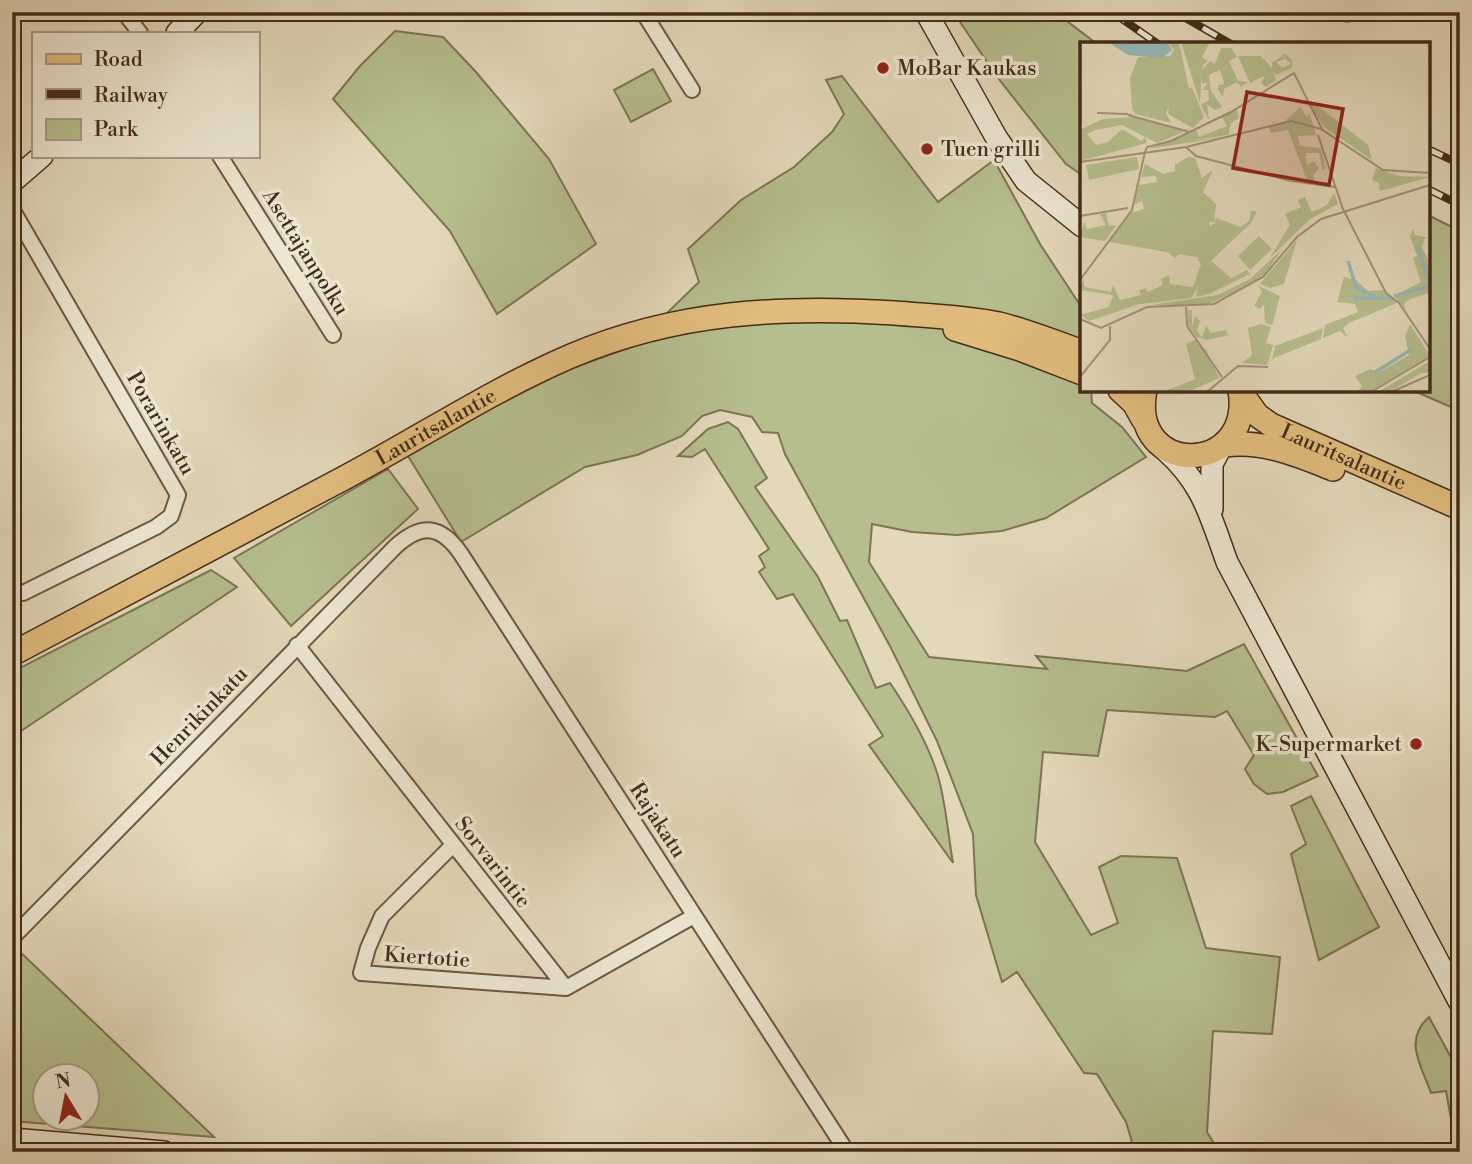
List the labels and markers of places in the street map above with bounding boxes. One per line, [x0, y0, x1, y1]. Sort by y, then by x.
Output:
place label: MoBar Kaukas [897, 56, 1036, 82]
marker: MoBar Kaukas [875, 60, 891, 76]
place label: Tuen grilli [941, 137, 1041, 163]
marker: Tuen grilli [919, 141, 935, 157]
place label: K-Supermarket [1255, 732, 1403, 758]
marker: K-Supermarket [1408, 736, 1424, 752]

